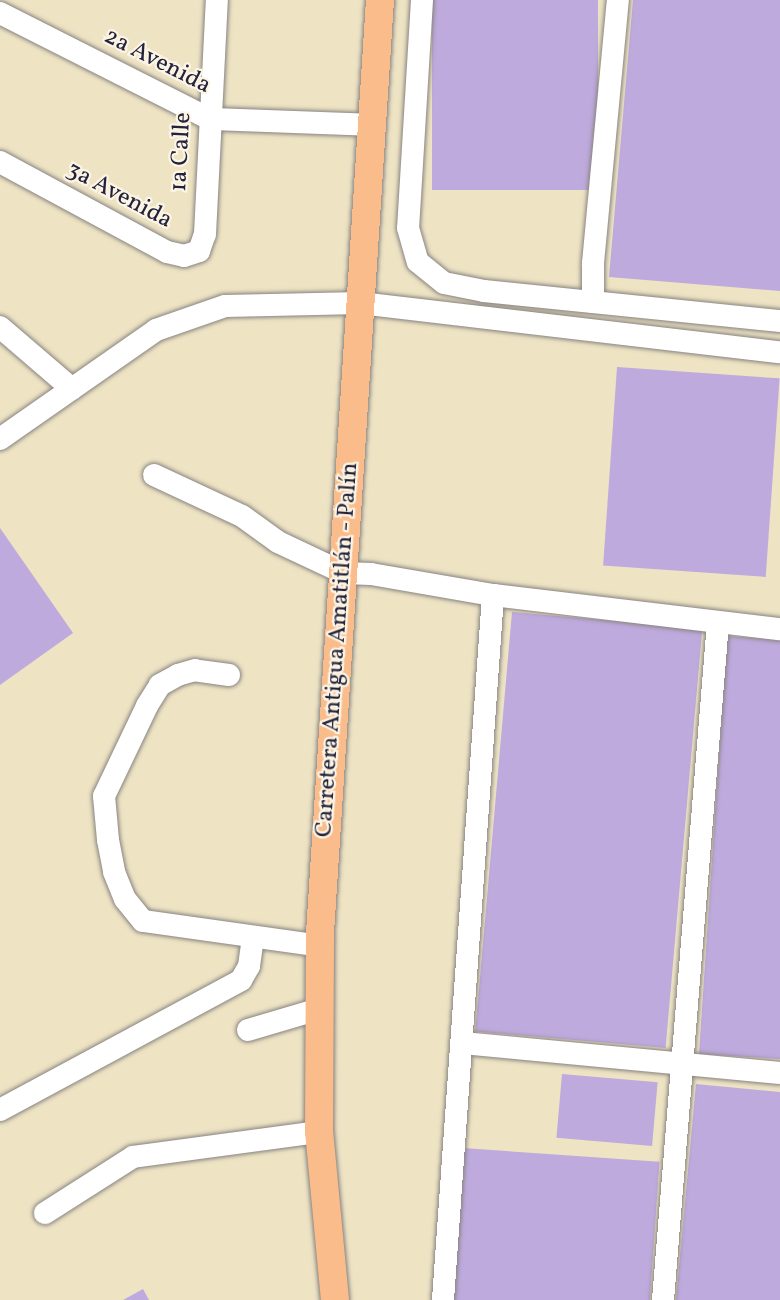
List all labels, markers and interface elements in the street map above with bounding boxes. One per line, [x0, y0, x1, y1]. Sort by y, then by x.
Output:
street label: 2a Avenida [99, 23, 215, 101]
street label: 1a Calle [166, 112, 198, 192]
street label: 3a Avenida [61, 156, 177, 236]
street label: Carretera Antigua Amatitlán - Palín [311, 461, 365, 839]

